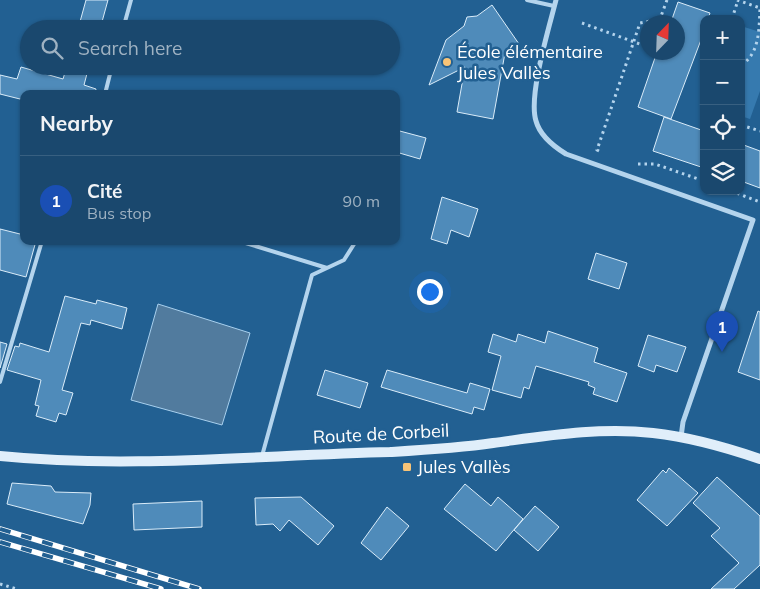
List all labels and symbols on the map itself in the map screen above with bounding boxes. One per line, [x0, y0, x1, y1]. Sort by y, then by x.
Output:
north arrow [640, 15, 685, 60]
place label: École élémentaire Jules Vallès [457, 40, 603, 84]
marker: École élémentaire Jules Vallès [441, 56, 453, 68]
your location [417, 279, 443, 305]
pin: 1 [706, 311, 738, 352]
street label: Route de Corbeil [312, 418, 450, 449]
place label: Jules Vallès [417, 455, 511, 478]
marker: Jules Vallès [401, 461, 413, 473]

